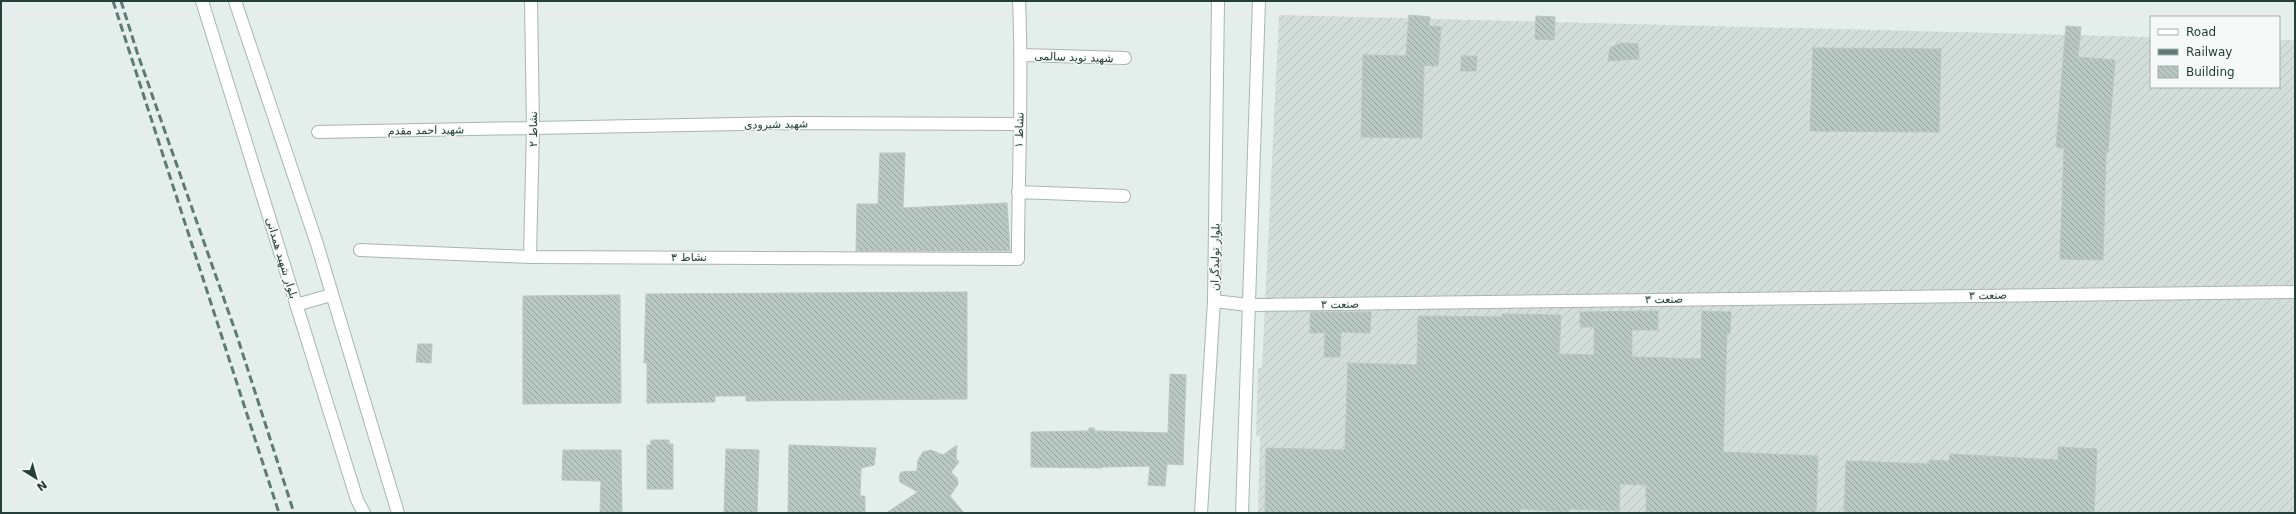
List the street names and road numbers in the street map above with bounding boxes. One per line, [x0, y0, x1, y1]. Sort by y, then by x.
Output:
street label: شهید نوید سالمی [1034, 50, 1114, 65]
street label: نشاط ۲ [527, 111, 540, 147]
street label: نشاط ۱ [1012, 112, 1027, 148]
street label: شهید شیرودی [744, 117, 808, 132]
street label: شهید احمد مقدم [388, 123, 464, 138]
street label: بلوار شهید همدانی [263, 216, 300, 300]
street label: بلوار تولیدگران [1208, 223, 1223, 291]
street label: نشاط ۳ [671, 251, 707, 264]
street label: صنعت ۳ [1969, 289, 2007, 302]
street label: صنعت ۳ [1645, 293, 1683, 306]
street label: صنعت ۳ [1321, 298, 1359, 311]

